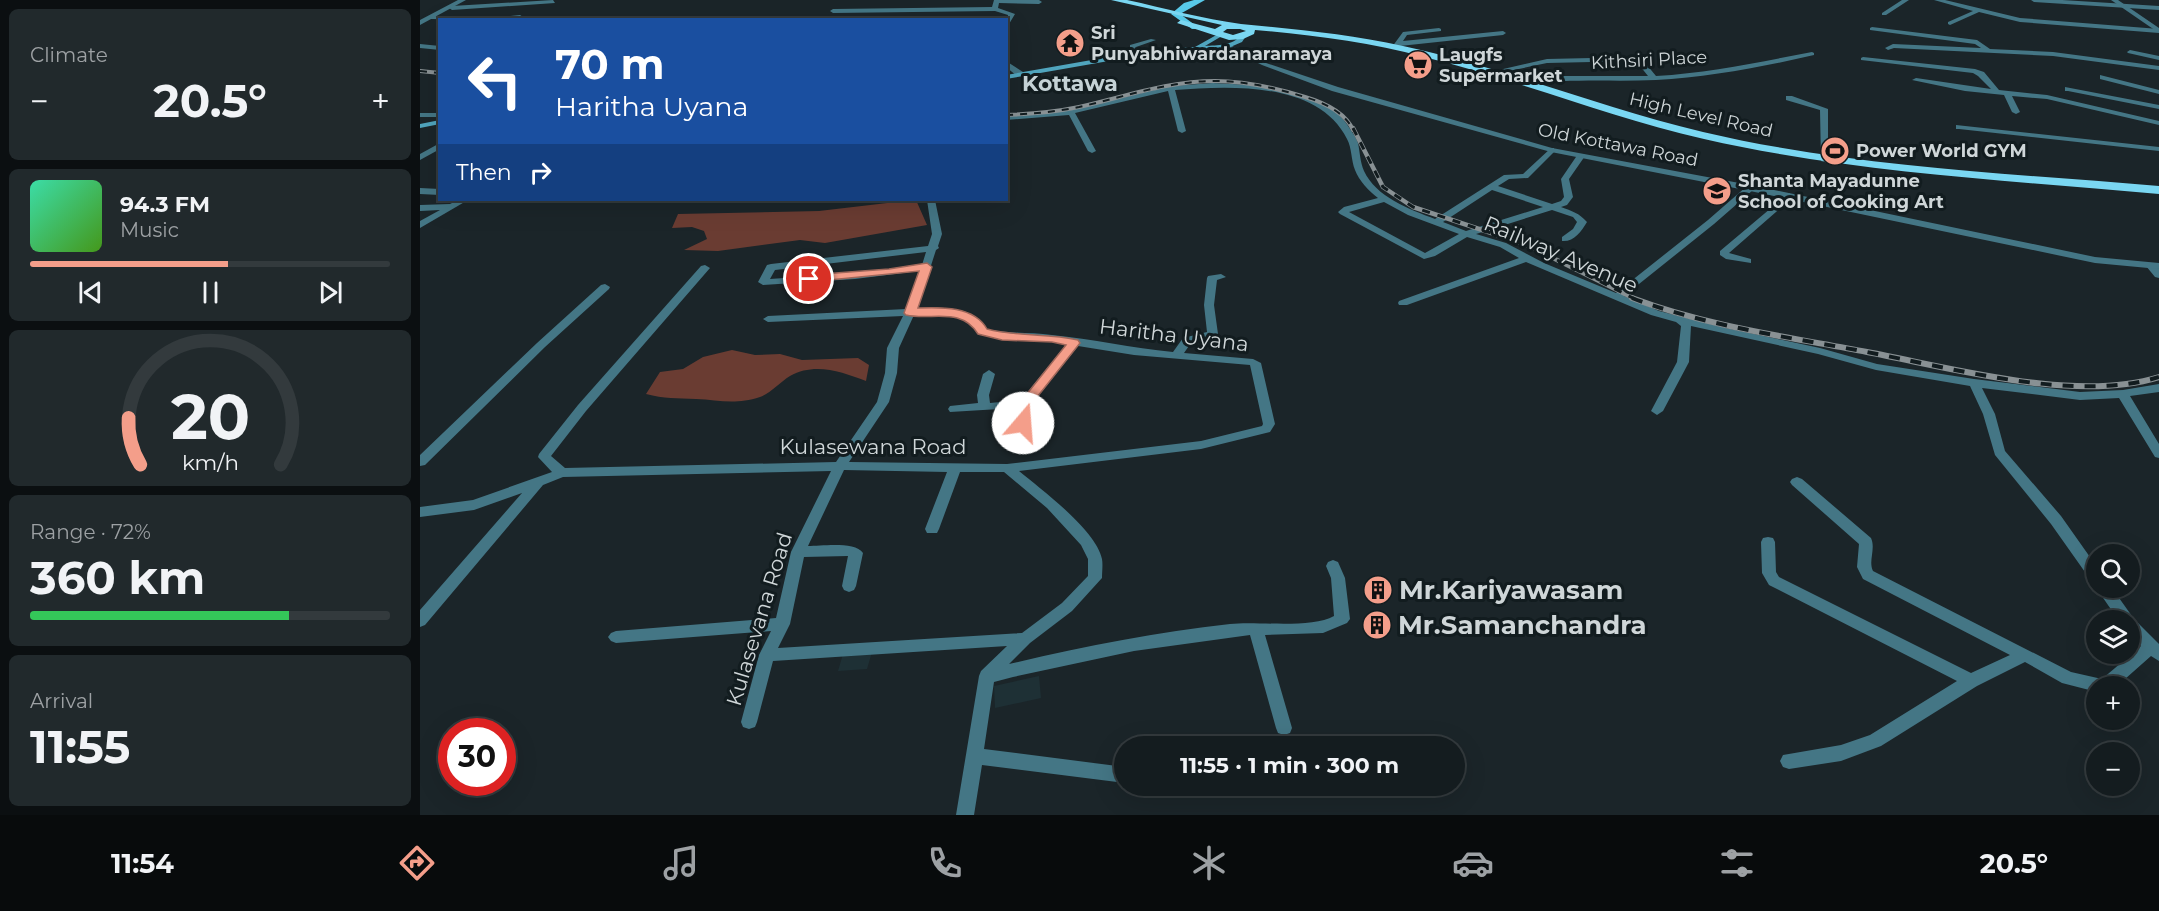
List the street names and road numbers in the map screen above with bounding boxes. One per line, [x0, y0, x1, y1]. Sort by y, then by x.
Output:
street label: Kithsiri Place [1590, 46, 1708, 74]
street label: High Level Road [1627, 88, 1775, 142]
street label: Old Kottawa Road [1536, 119, 1700, 171]
street label: Railway Avenue [1480, 210, 1642, 298]
street label: Haritha Uyana [1098, 313, 1250, 357]
street label: Kulasewana Road [780, 434, 966, 459]
street label: Kulasevana Road [721, 529, 797, 709]

